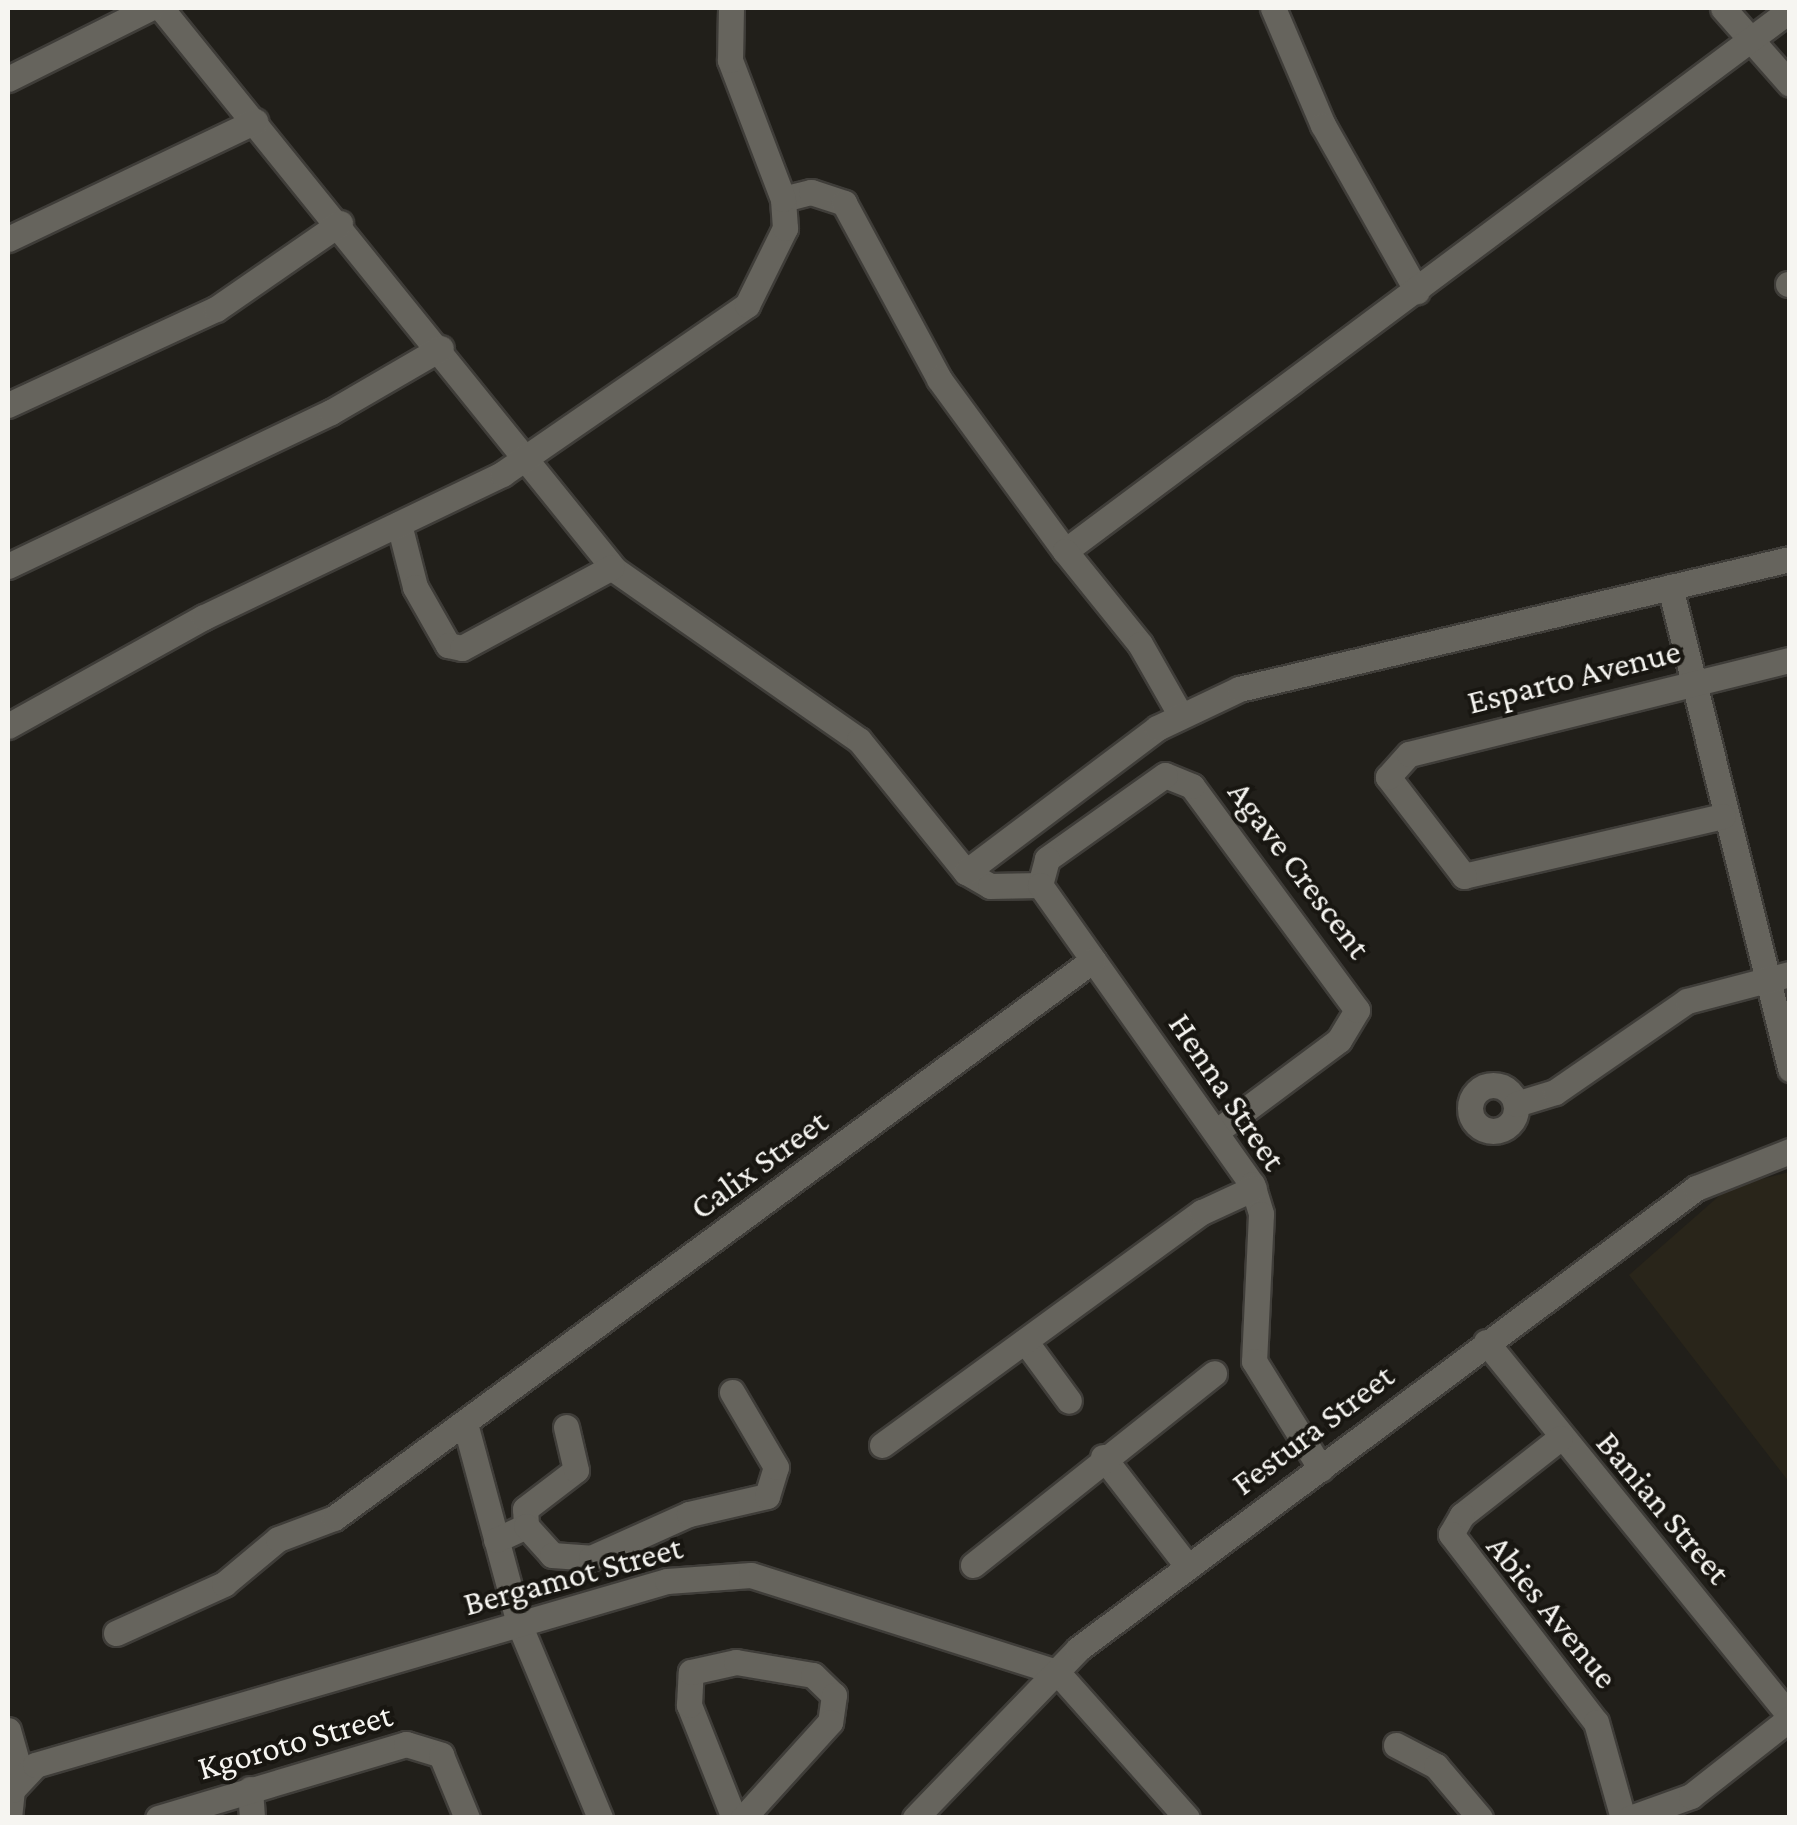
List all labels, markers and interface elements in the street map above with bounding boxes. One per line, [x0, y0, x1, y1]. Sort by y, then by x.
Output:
street label: Esparto Avenue [1463, 630, 1685, 724]
street label: Agave Crescent [1218, 773, 1380, 967]
street label: Henna Street [1159, 1005, 1295, 1179]
street label: Calix Street [682, 1101, 836, 1229]
street label: Festura Street [1224, 1355, 1402, 1505]
street label: Banian Street [1587, 1423, 1739, 1593]
street label: Bergamot Street [459, 1527, 687, 1625]
street label: Abies Avenue [1477, 1527, 1627, 1697]
street label: Kgoroto Street [193, 1694, 397, 1790]

